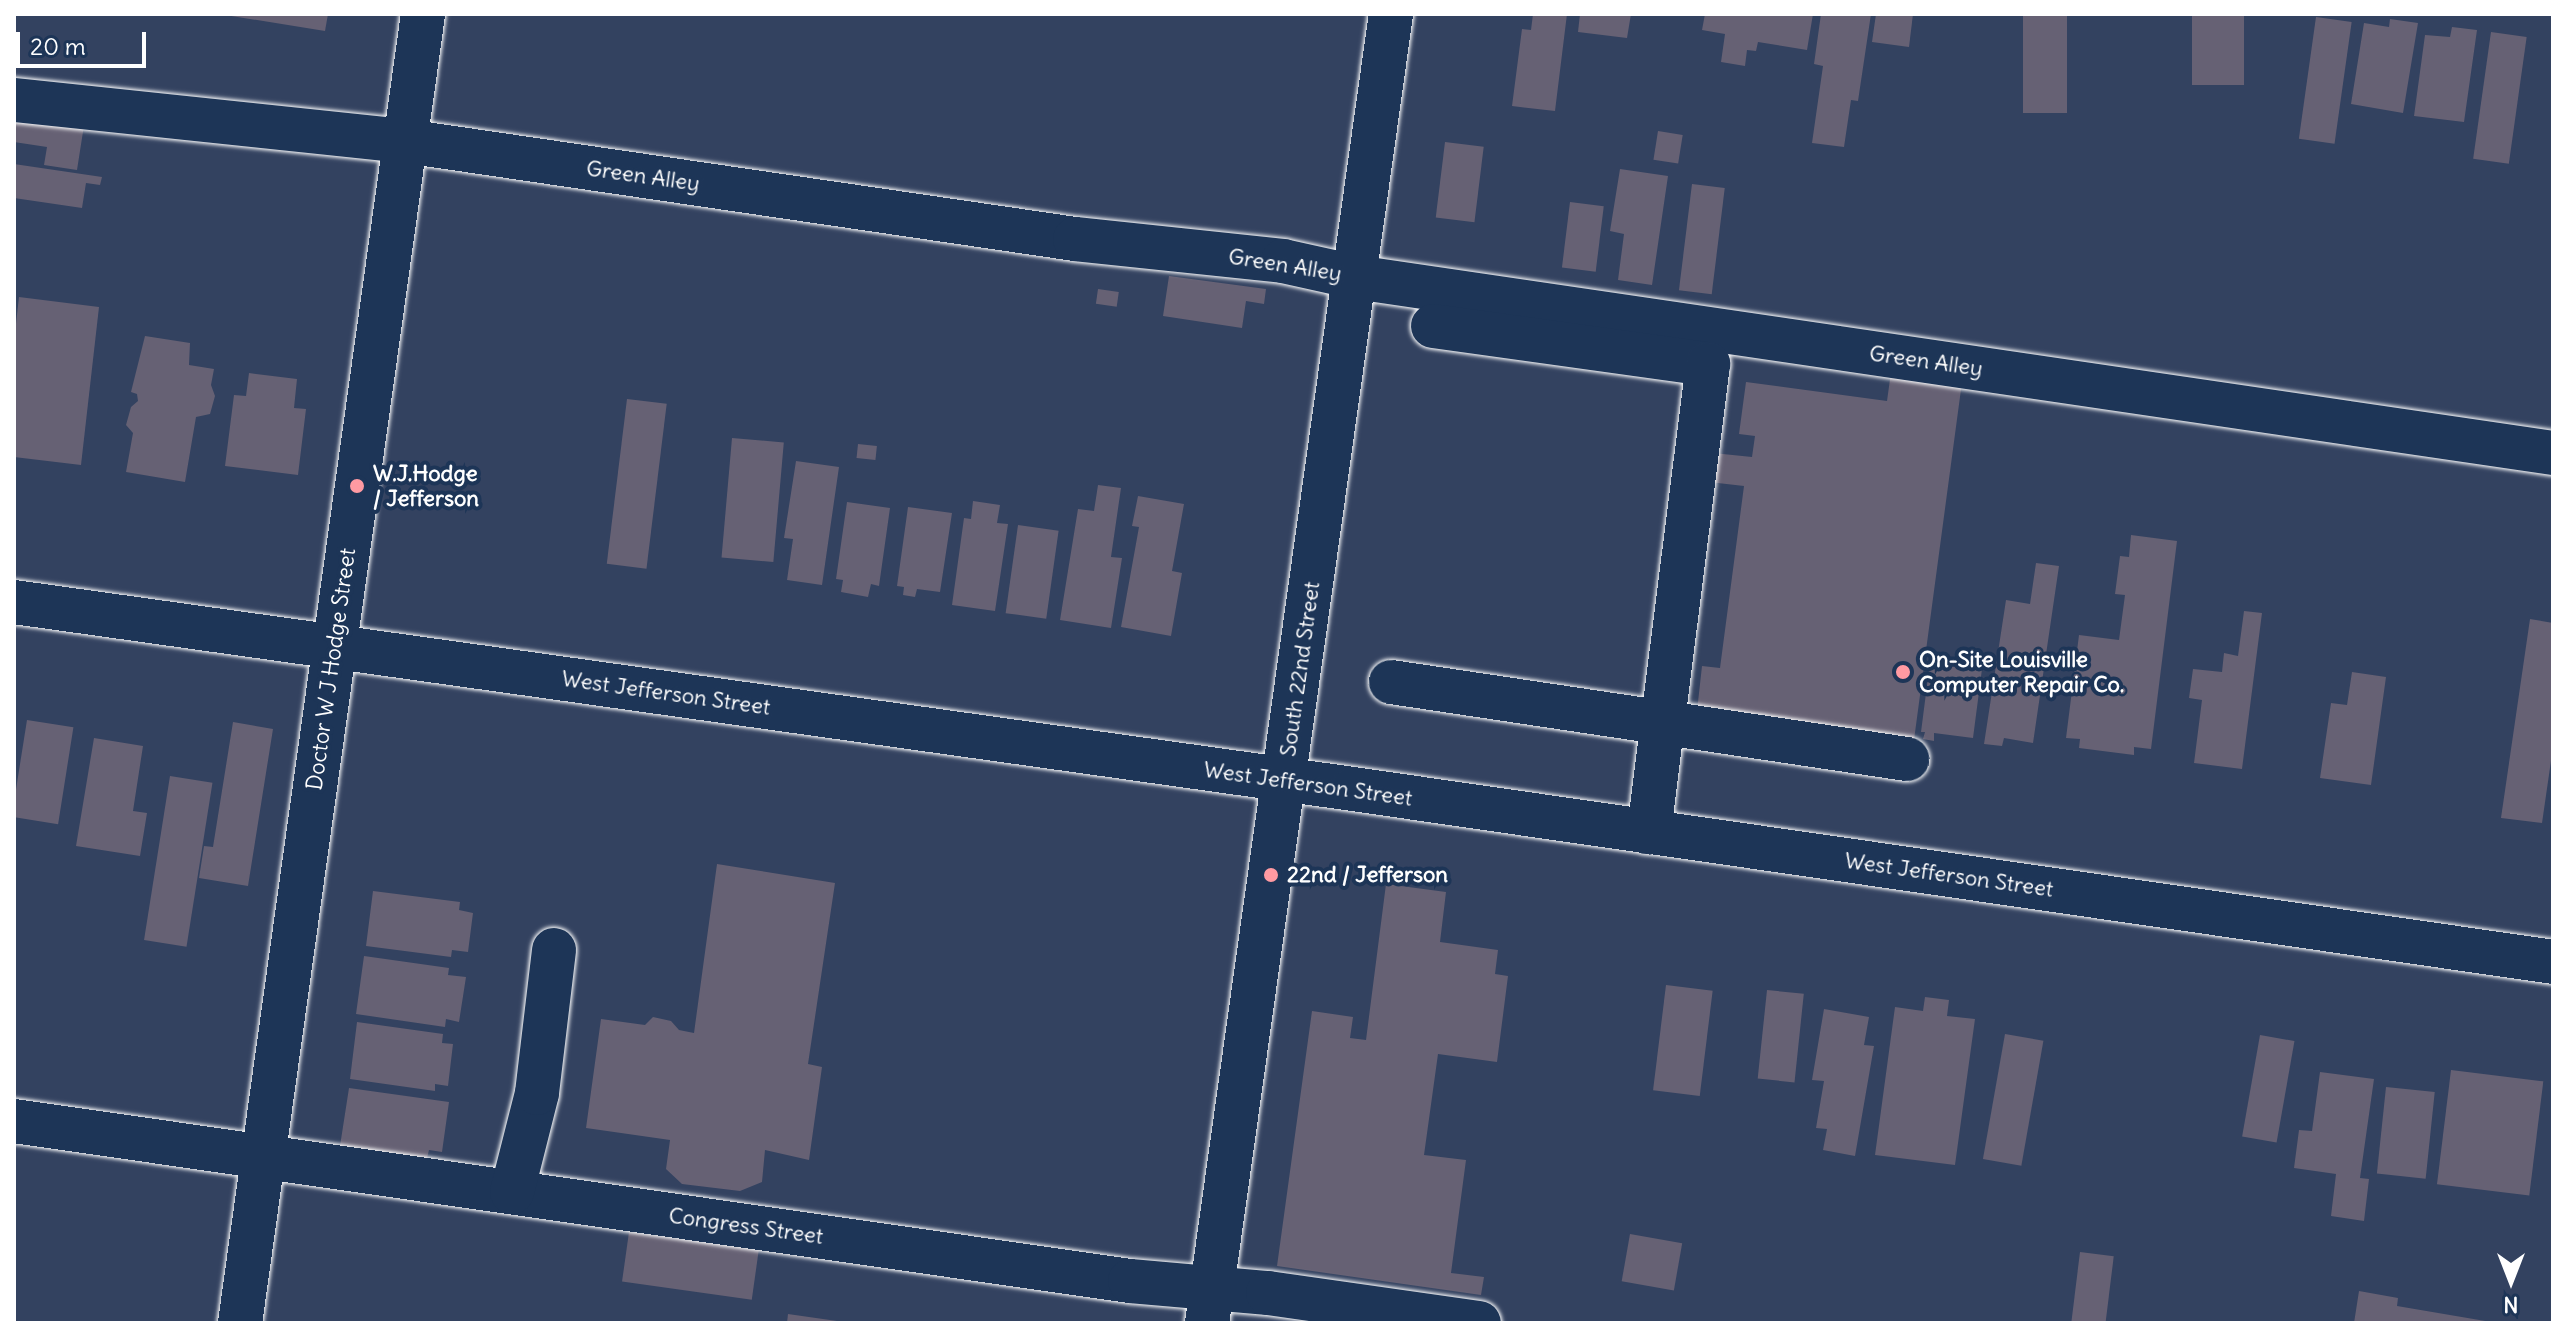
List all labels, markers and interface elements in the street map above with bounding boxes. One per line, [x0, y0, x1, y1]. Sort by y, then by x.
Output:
scale bar [20, 16, 150, 66]
text: 20 m [30, 31, 86, 61]
street label: Green Alley [585, 155, 701, 197]
street label: Green Alley [1227, 243, 1343, 287]
street label: Green Alley [1868, 340, 1984, 382]
place label: W.J.Hodge / Jefferson [373, 460, 479, 512]
marker: W.J.Hodge / Jefferson [348, 477, 366, 495]
street label: Doctor W J Hodge Street [301, 546, 361, 792]
street label: South 22nd Street [1275, 580, 1325, 758]
place label: On-Site Louisville Computer Repair Co. [1919, 646, 2124, 698]
marker: On-Site Louisville Computer Repair Co. [1894, 663, 1912, 681]
street label: West Jefferson Street [560, 665, 772, 721]
street label: West Jefferson Street [1202, 756, 1414, 812]
street label: West Jefferson Street [1843, 847, 2055, 903]
place label: 22nd / Jefferson [1287, 862, 1448, 888]
marker: 22nd / Jefferson [1262, 866, 1280, 884]
street label: Congress Street [667, 1202, 825, 1250]
north arrow [2471, 1241, 2551, 1321]
text: N [2503, 1291, 2519, 1319]

